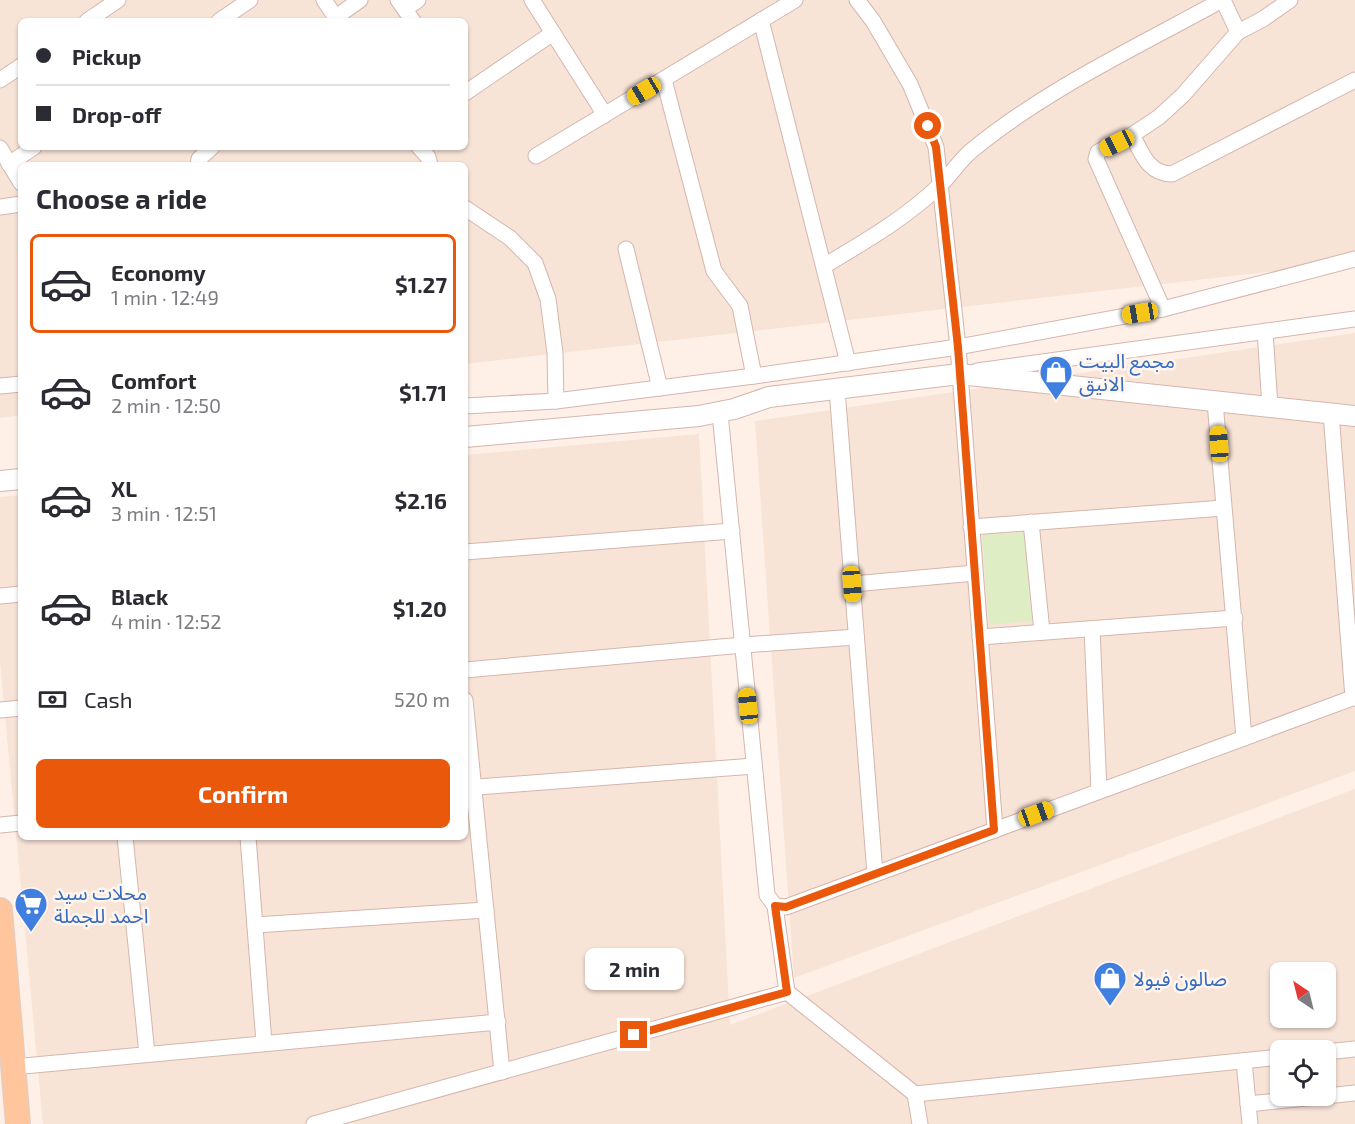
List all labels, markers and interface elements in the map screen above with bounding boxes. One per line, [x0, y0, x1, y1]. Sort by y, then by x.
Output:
text: Pickup [72, 43, 141, 69]
car [624, 74, 664, 108]
text: Drop-off [72, 101, 161, 127]
route start [914, 112, 941, 139]
car [1097, 127, 1137, 159]
text: Choose a ride [36, 182, 207, 214]
icon: car [39, 257, 93, 311]
text: Economy [111, 259, 206, 285]
text: $1.27 [395, 271, 447, 297]
text: 1 min · 12:49 [111, 285, 219, 309]
car [1121, 301, 1159, 325]
place label: مجمع البيت الانيق [1079, 348, 1175, 397]
shop icon: مجمع البيت الانيق [1038, 354, 1074, 401]
icon: car [39, 365, 93, 419]
text: Comfort [111, 367, 196, 393]
text: $1.71 [399, 379, 447, 405]
text: 2 min · 12:50 [111, 393, 221, 417]
car [1209, 425, 1229, 463]
icon: car [39, 473, 93, 527]
text: XL [111, 475, 137, 501]
text: $2.16 [395, 487, 447, 513]
text: 3 min · 12:51 [111, 501, 217, 525]
car [842, 565, 862, 603]
icon: car [39, 581, 93, 635]
text: Black [111, 583, 168, 609]
text: $1.20 [393, 595, 447, 621]
text: 4 min · 12:52 [111, 609, 221, 633]
icon: cash [36, 683, 69, 716]
text: Cash [84, 686, 133, 712]
text: 520 m [394, 687, 450, 711]
car [737, 687, 759, 725]
button: Confirm [36, 759, 450, 828]
car [1016, 799, 1056, 829]
place label: محلات سيد احمد للجملة [54, 880, 148, 927]
supermarket icon: محلات سيد احمد للجملة [13, 886, 49, 933]
callout: 2 min [584, 948, 684, 990]
text: 2 min [609, 957, 660, 981]
shop icon: صالون فيولا [1092, 960, 1128, 1007]
north arrow [1270, 962, 1336, 1028]
map controls [1270, 962, 1336, 1106]
place label: صالون فيولا [1133, 966, 1227, 991]
route end [620, 1021, 647, 1048]
button: locate [1270, 1040, 1336, 1106]

